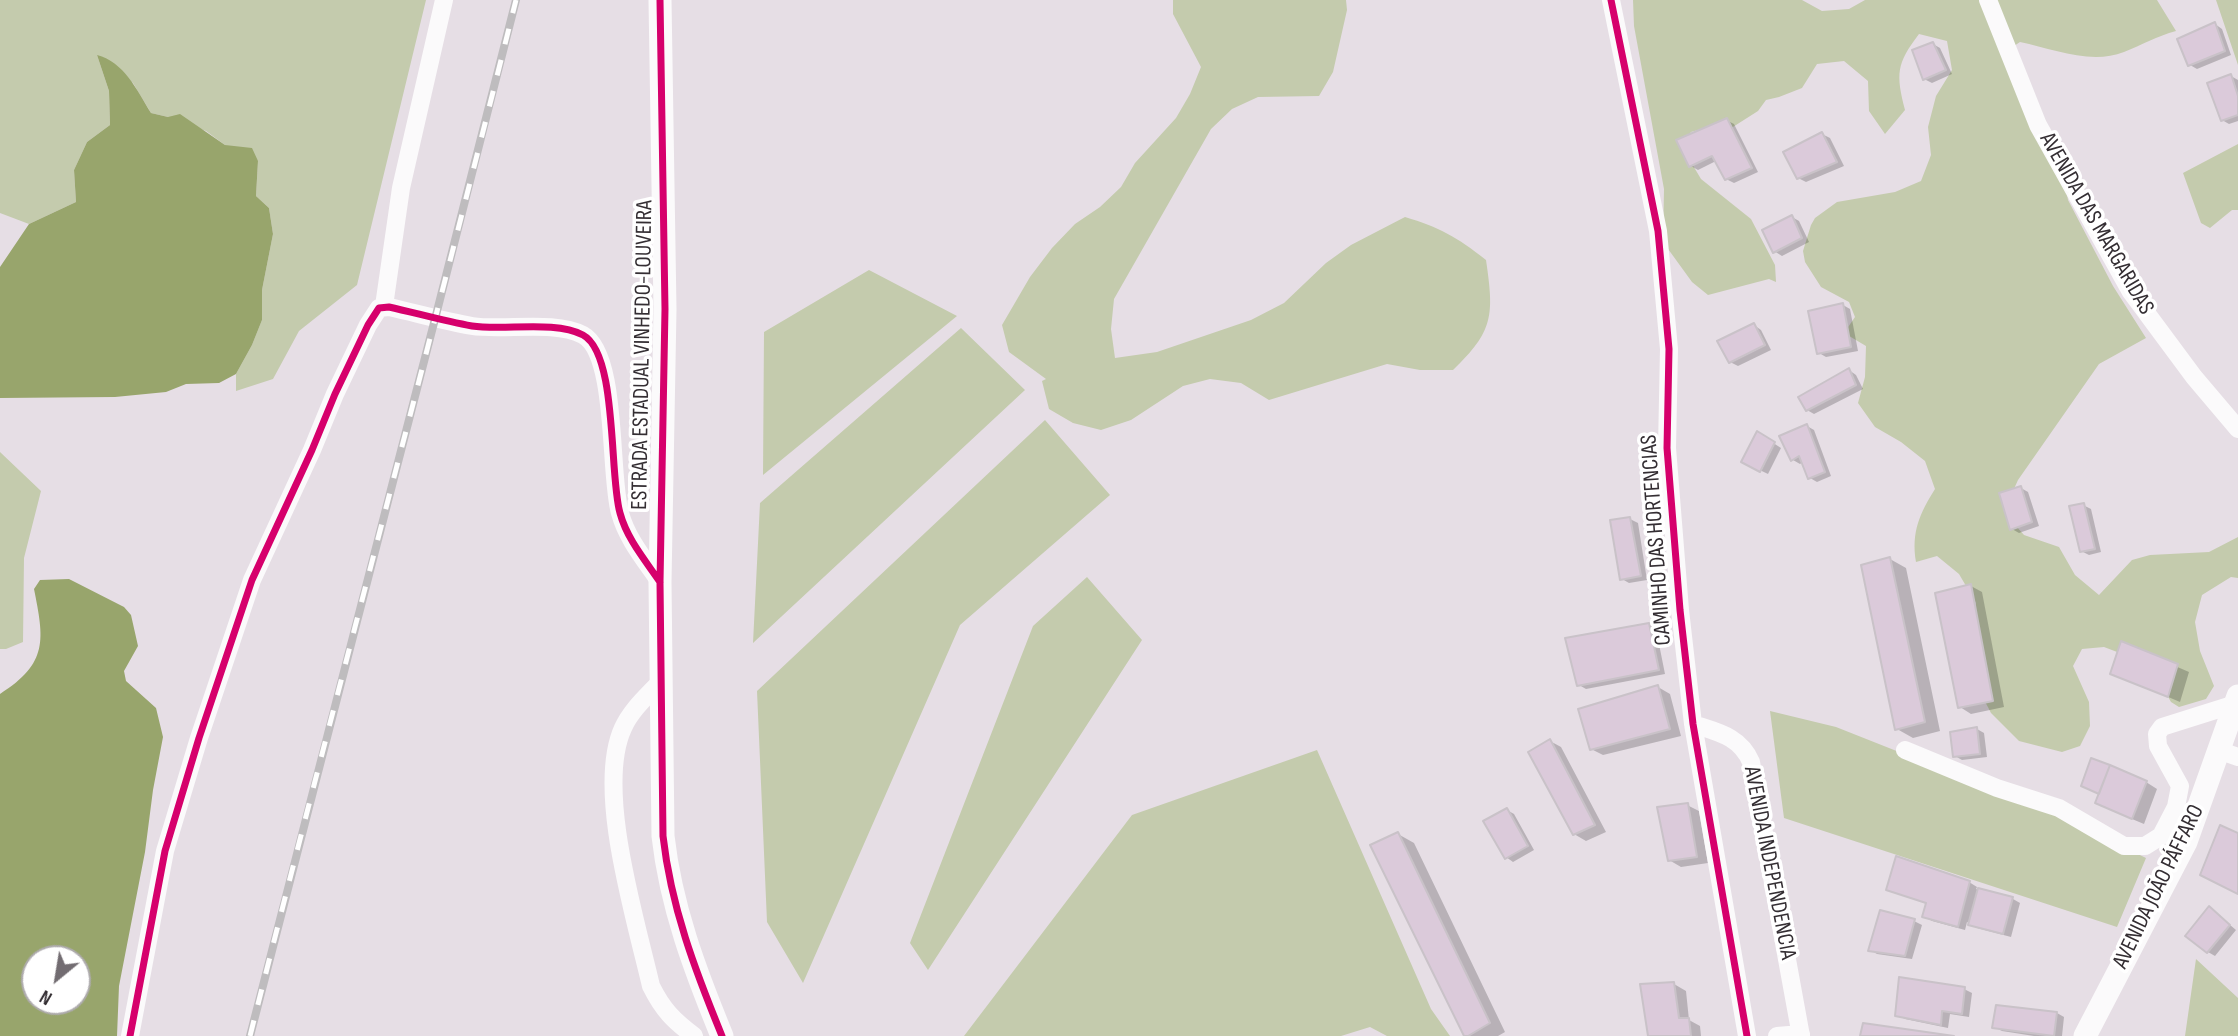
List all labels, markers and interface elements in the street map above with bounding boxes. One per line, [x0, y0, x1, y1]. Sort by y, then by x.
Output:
street label: AVENIDA DAS MARGARIDAS [2033, 128, 2159, 320]
street label: ESTRADA ESTADUAL VINHEDO-LOUVEIRA [626, 200, 660, 510]
street label: CAMINHO DAS HORTENCIAS [1636, 434, 1678, 646]
street label: AVENIDA INDEPENDENCIA [1737, 764, 1801, 962]
street label: AVENIDA JOÃO PÁFFARO [2107, 801, 2211, 973]
north arrow [21, 945, 91, 1015]
text: N [36, 984, 56, 1009]

